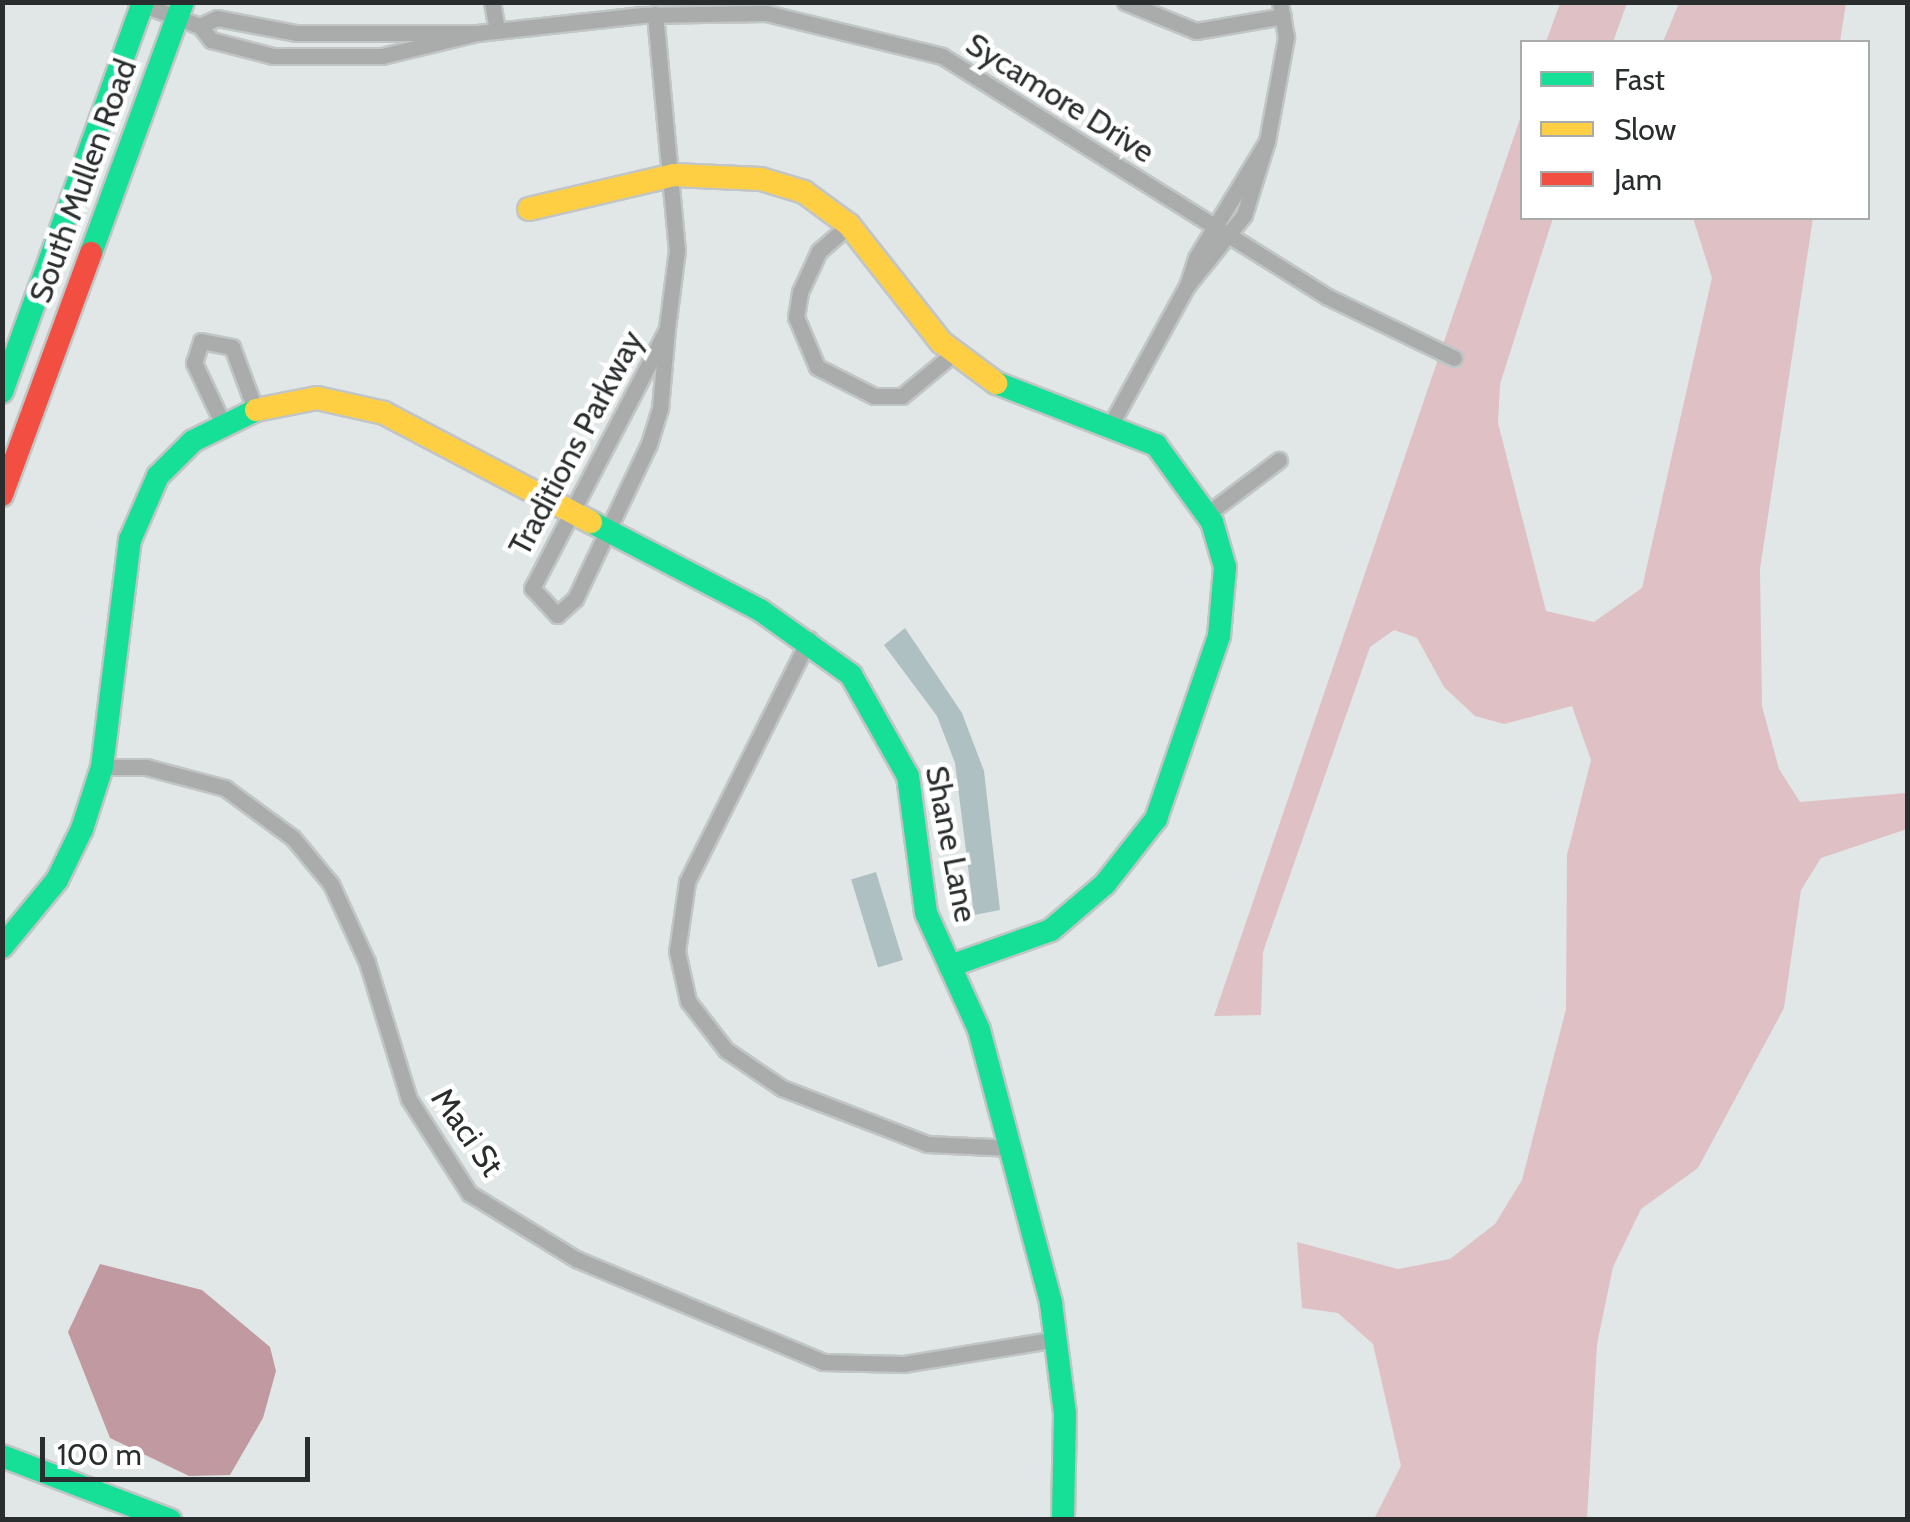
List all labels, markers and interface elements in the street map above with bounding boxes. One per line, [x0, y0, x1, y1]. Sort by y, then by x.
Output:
street label: Sycamore Drive [959, 25, 1161, 171]
legend [1520, 40, 1870, 220]
street label: South Mullen Road [21, 54, 145, 308]
text: Fast [1614, 61, 1665, 98]
text: Slow [1614, 111, 1676, 148]
text: Jam [1614, 161, 1662, 198]
street label: Traditions Parkway [501, 324, 651, 562]
street label: Shane Lane [917, 763, 985, 925]
street label: Maci St [423, 1081, 511, 1183]
scale bar [45, 1417, 315, 1479]
text: 100 m [57, 1436, 142, 1473]

